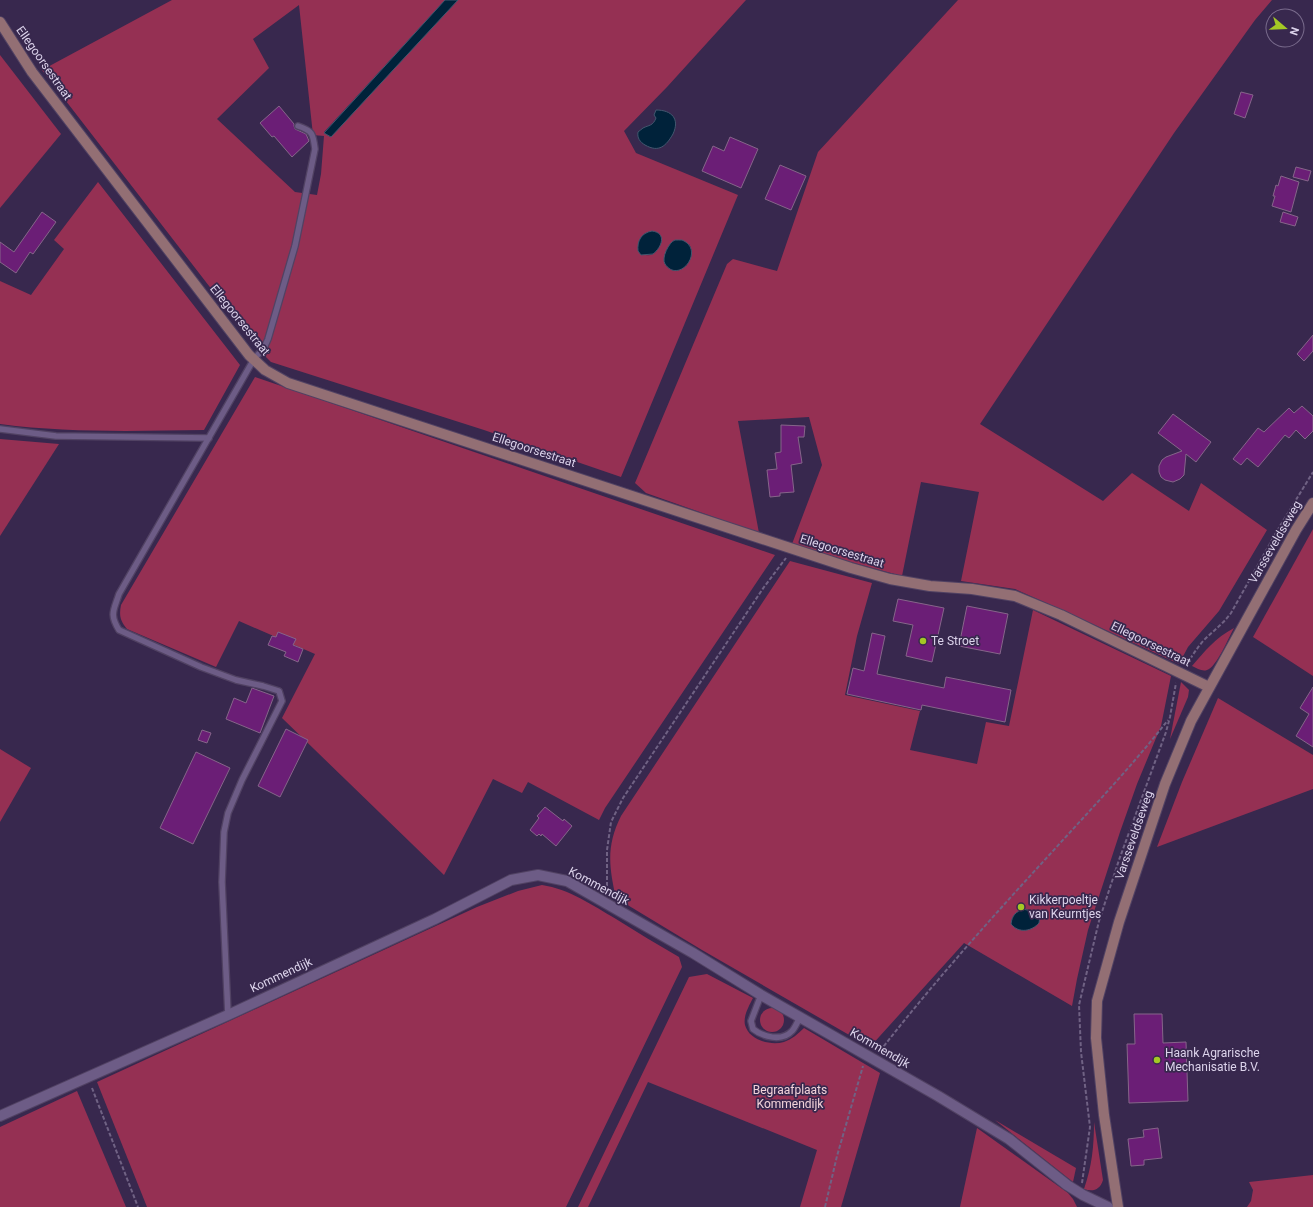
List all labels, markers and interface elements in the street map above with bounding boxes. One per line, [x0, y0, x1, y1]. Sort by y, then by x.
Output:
north arrow [1265, 8, 1305, 48]
street label: Ellegoorsestraat [13, 23, 75, 103]
text: N [1286, 25, 1301, 37]
street label: Ellegoorsestraat [207, 282, 273, 358]
street label: Ellegoorsestraat [490, 430, 578, 470]
street label: Varsseveldseweg [1246, 498, 1304, 586]
street label: Ellegoorsestraat [798, 532, 886, 570]
street label: Ellegoorsestraat [1109, 619, 1193, 669]
place label: Te Stroet [931, 634, 979, 648]
marker: Te Stroet [918, 636, 928, 646]
street label: Varsseveldseweg [1112, 789, 1156, 881]
street label: Kommendijk [566, 864, 633, 908]
place label: Kikkerpoeltje van Keurntjes [1029, 893, 1101, 921]
marker: Kikkerpoeltje van Keurntjes [1016, 902, 1026, 912]
street label: Kommendijk [248, 954, 315, 995]
street label: Kommendijk [848, 1025, 913, 1071]
place label: Haank Agrarische Mechanisatie B.V. [1165, 1046, 1260, 1074]
marker: Haank Agrarische Mechanisatie B.V. [1152, 1055, 1162, 1065]
park label: Begraafplaats Kommendijk [753, 1083, 827, 1111]

